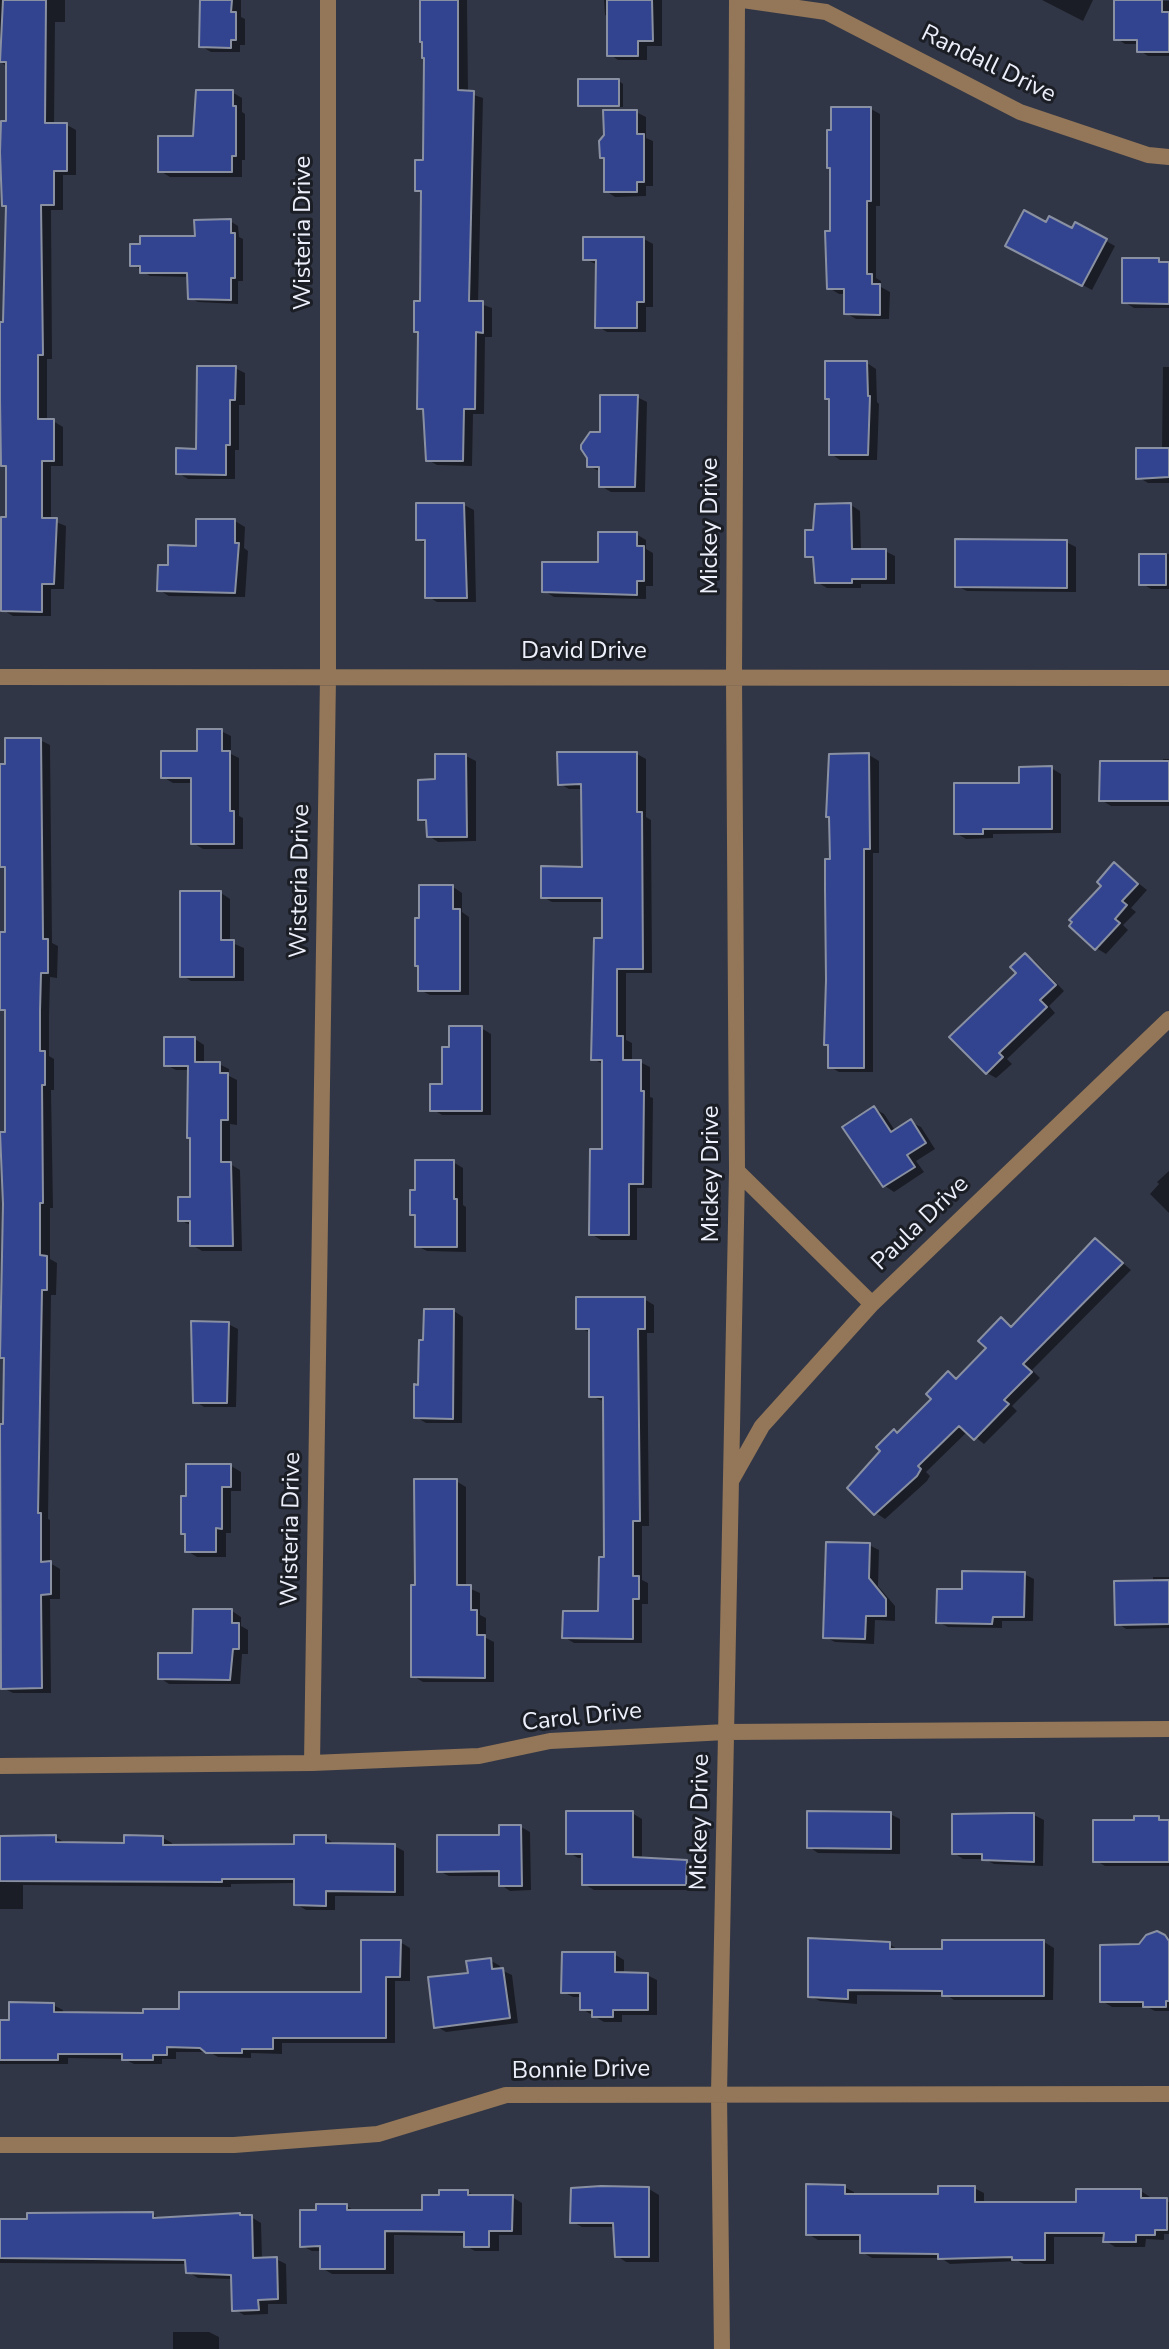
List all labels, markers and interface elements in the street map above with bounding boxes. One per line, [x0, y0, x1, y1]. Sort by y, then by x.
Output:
street label: Randall Drive [916, 20, 1060, 110]
street label: Wisteria Drive [290, 156, 318, 310]
street label: Mickey Drive [697, 458, 725, 594]
street label: David Drive [521, 638, 647, 666]
street label: Wisteria Drive [285, 804, 317, 958]
street label: Mickey Drive [698, 1106, 726, 1242]
street label: Paula Drive [867, 1171, 975, 1277]
street label: Wisteria Drive [276, 1452, 308, 1606]
street label: Carol Drive [521, 1697, 643, 1739]
street label: Mickey Drive [685, 1753, 717, 1891]
street label: Bonnie Drive [512, 2055, 650, 2087]

